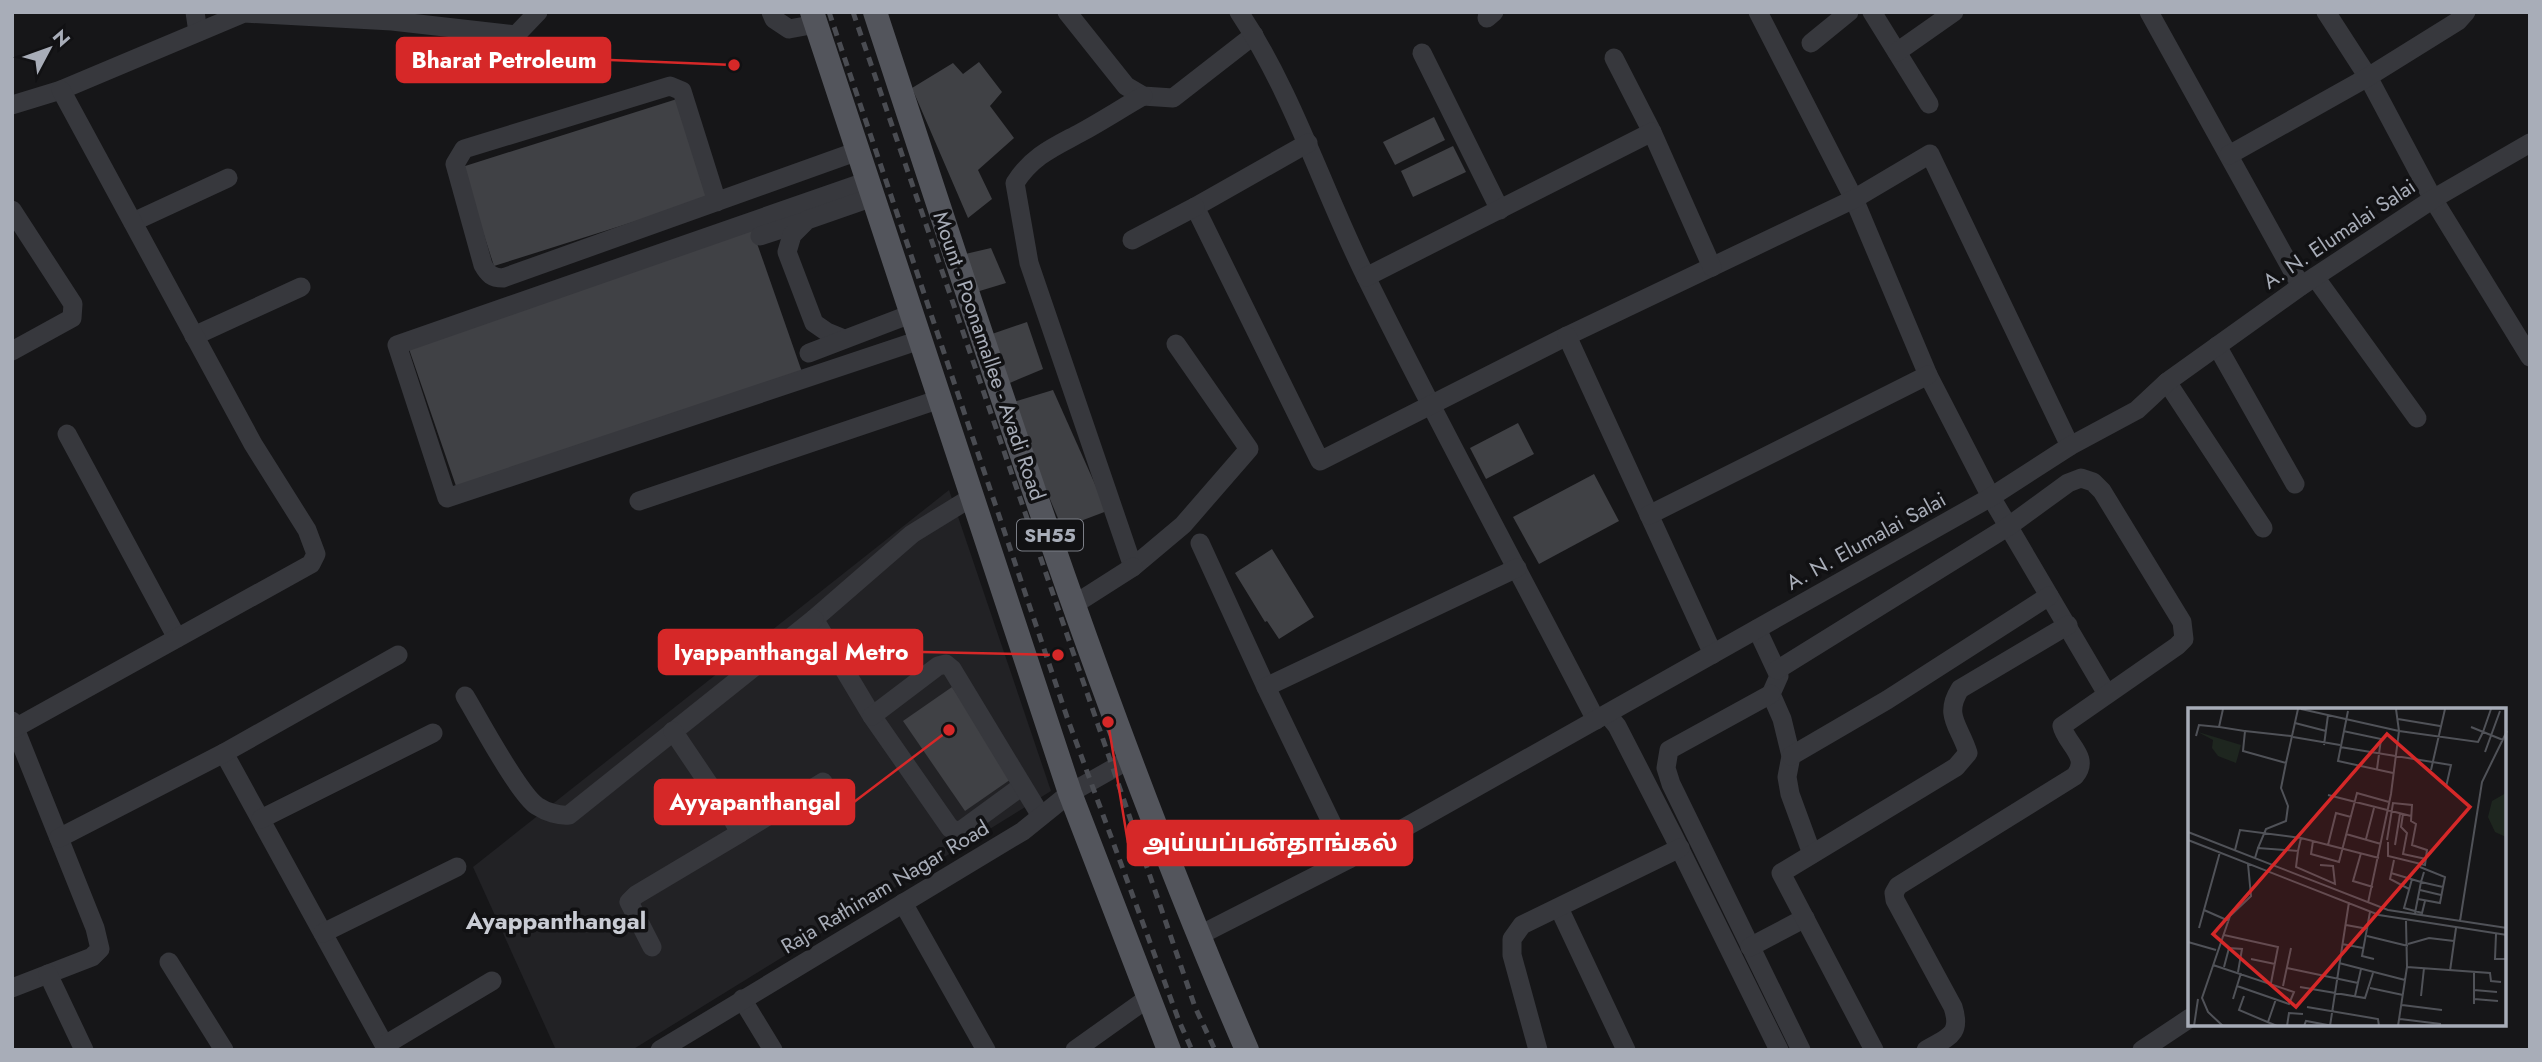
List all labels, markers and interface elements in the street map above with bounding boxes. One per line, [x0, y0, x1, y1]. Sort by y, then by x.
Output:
north arrow [14, 14, 84, 84]
text: N [46, 24, 77, 53]
callout: Bharat Petroleum [397, 38, 610, 82]
text: Bharat Petroleum [411, 43, 597, 77]
street label: A. N. Elumalai Salai [2257, 172, 2421, 296]
street label: Mount - Poonamallee - Avadi Road [925, 208, 1053, 504]
street label: A. N. Elumalai Salai [1781, 485, 1951, 597]
road number: SH55 [1017, 520, 1083, 550]
callout: Iyappanthangal Metro [659, 630, 922, 674]
text: Iyappanthangal Metro [674, 635, 908, 669]
inset map [2188, 708, 2507, 1027]
callout: Ayyapanthangal [655, 780, 854, 824]
text: Ayyapanthangal [668, 785, 841, 819]
street label: Raja Rathinam Nagar Road [775, 813, 995, 961]
callout: அய்யப்பன்தாங்கல் [1128, 821, 1412, 865]
text: அய்யப்பன்தாங்கல் [1142, 826, 1398, 860]
district label: Ayappanthangal [465, 903, 646, 938]

